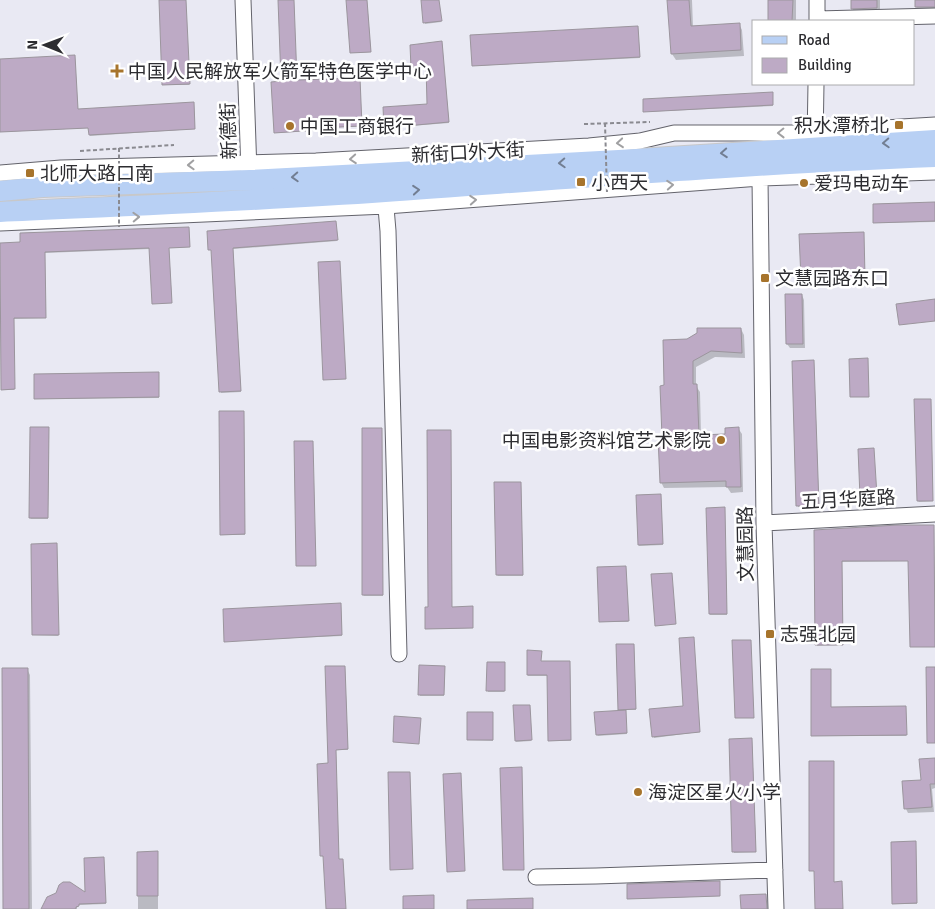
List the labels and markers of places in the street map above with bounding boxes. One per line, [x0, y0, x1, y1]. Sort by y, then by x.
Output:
place label: 中国人民解放军火箭军特色医学中心 [128, 60, 432, 84]
marker: 中国人民解放军火箭军特色医学中心 [110, 64, 124, 78]
place label: 积水潭桥北 [794, 114, 889, 138]
place label: 中国工商银行 [300, 115, 414, 139]
marker: 积水潭桥北 [893, 119, 905, 131]
marker: 中国工商银行 [284, 120, 296, 132]
place label: 北师大路口南 [40, 162, 154, 186]
marker: 北师大路口南 [24, 167, 36, 179]
place label: 小西天 [591, 171, 648, 195]
place label: 爱玛电动车 [814, 172, 909, 196]
marker: 小西天 [575, 176, 587, 188]
marker: 爱玛电动车 [798, 177, 810, 189]
place label: 文慧园路东口 [775, 267, 889, 291]
marker: 文慧园路东口 [759, 272, 771, 284]
place label: 中国电影资料馆艺术影院 [502, 429, 711, 453]
marker: 中国电影资料馆艺术影院 [715, 434, 727, 446]
place label: 志强北园 [780, 623, 856, 647]
marker: 志强北园 [764, 628, 776, 640]
place label: 海淀区星火小学 [648, 781, 781, 805]
marker: 海淀区星火小学 [632, 786, 644, 798]

